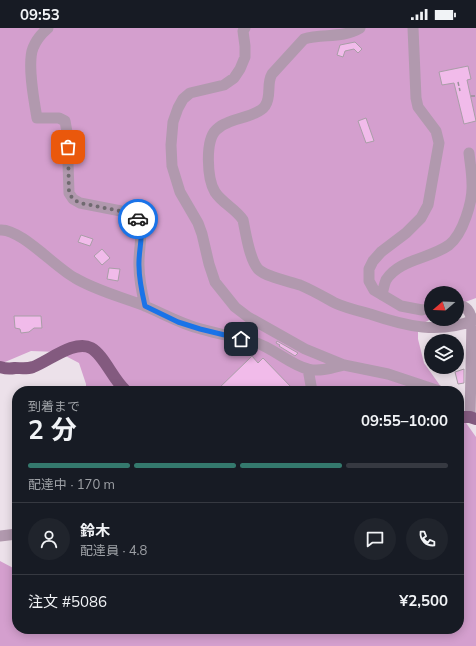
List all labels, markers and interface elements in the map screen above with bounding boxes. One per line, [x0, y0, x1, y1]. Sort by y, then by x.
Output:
text: 09:53 [20, 5, 60, 24]
pin [51, 130, 85, 164]
icon: bag [57, 136, 79, 158]
courier [118, 199, 158, 239]
icon: car [127, 208, 149, 230]
north arrow [424, 286, 464, 326]
map controls [424, 286, 464, 374]
pin [224, 322, 258, 356]
icon: home [230, 328, 252, 350]
button: layers [424, 334, 464, 374]
text: 到着まで [28, 398, 80, 414]
text: 09:55–10:00 [361, 411, 448, 430]
text: 2 分 [28, 413, 77, 446]
text: 配達中 · 170 m [28, 476, 115, 492]
button: person [28, 518, 70, 560]
button: chat [354, 518, 396, 560]
button: phone [406, 518, 448, 560]
text: 鈴木 [80, 521, 110, 540]
text: 配達員 · 4.8 [80, 542, 147, 558]
text: ¥2,500 [399, 591, 448, 610]
text: 注文 #5086 [28, 592, 107, 611]

